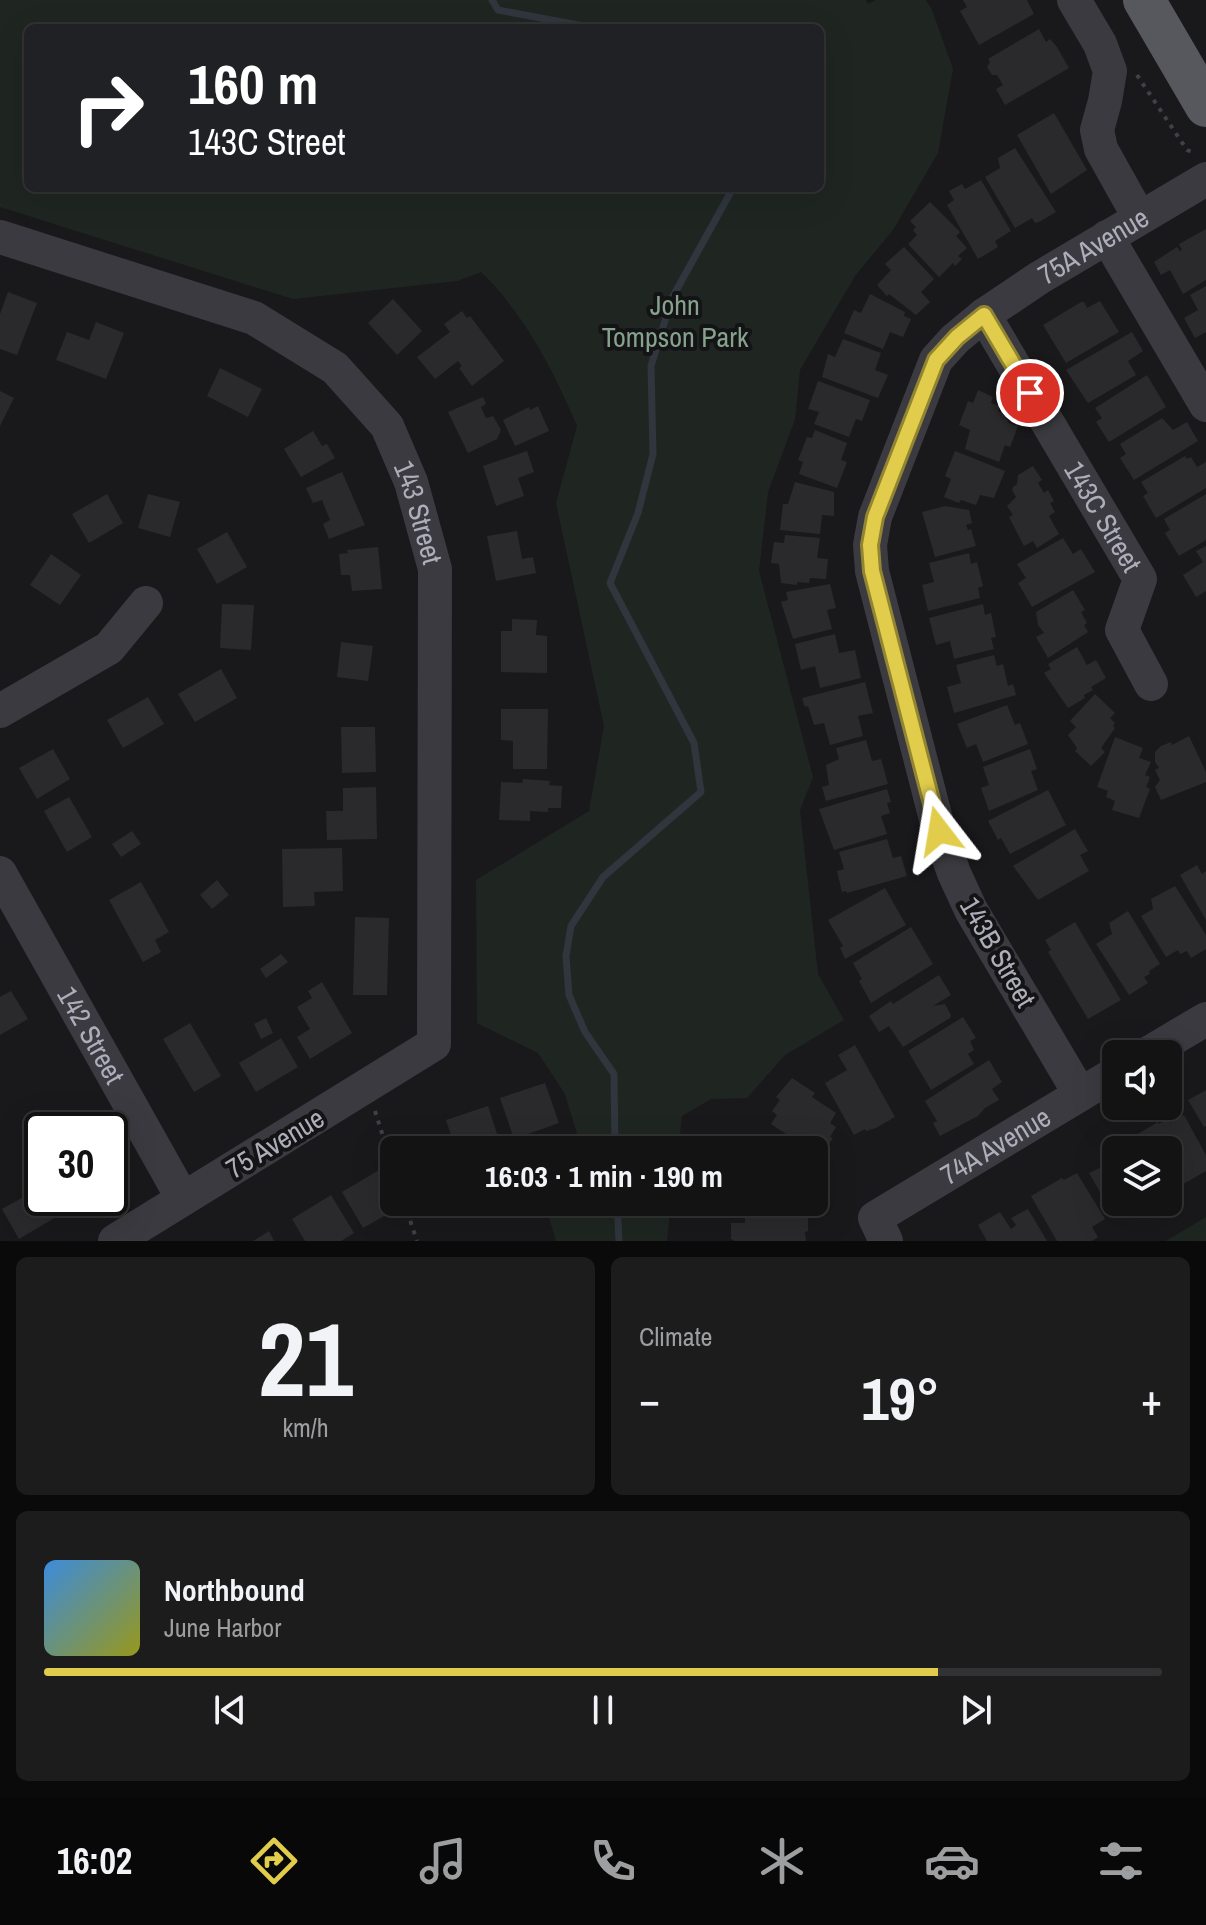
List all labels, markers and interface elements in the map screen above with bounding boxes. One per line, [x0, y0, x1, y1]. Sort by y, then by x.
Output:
text: 160 m [188, 46, 318, 121]
icon: right [56, 56, 160, 160]
text: 143C Street [188, 118, 346, 166]
street label: 75A Avenue [1031, 198, 1156, 293]
park label: John Tompson Park [602, 286, 749, 356]
pin [996, 359, 1064, 427]
icon: arrive [1008, 371, 1052, 415]
street label: 143C Street [1055, 454, 1151, 579]
street label: 143 Street [385, 455, 452, 568]
position arrow [897, 789, 981, 873]
street label: 143B Street [951, 890, 1045, 1014]
street label: 142 Street [49, 980, 134, 1091]
map controls [1102, 1040, 1182, 1216]
button: sound [1102, 1040, 1182, 1120]
street label: 74A Avenue [933, 1098, 1058, 1193]
street label: 75 Avenue [219, 1099, 331, 1187]
speed limit sign: 30 [24, 1112, 128, 1216]
button: layers [1102, 1136, 1182, 1216]
text: 16:03 · 1 min · 190 m [485, 1156, 723, 1196]
text: 21 [258, 1288, 353, 1428]
text: Climate [639, 1319, 712, 1354]
text: 19° [861, 1358, 940, 1439]
text: − [639, 1369, 660, 1429]
text: + [1141, 1369, 1162, 1429]
text: km/h [282, 1410, 329, 1445]
text: Northbound [164, 1570, 305, 1610]
text: June Harbor [164, 1610, 281, 1645]
icon: previous [208, 1688, 252, 1732]
icon: pause [581, 1688, 625, 1732]
icon: next [954, 1688, 998, 1732]
icon: directions [246, 1833, 302, 1889]
icon: music [415, 1833, 471, 1889]
icon: phone [585, 1833, 641, 1889]
icon: climate [754, 1833, 810, 1889]
icon: car [924, 1833, 980, 1889]
icon: filters [1093, 1833, 1149, 1889]
text: 16:02 [57, 1837, 132, 1885]

